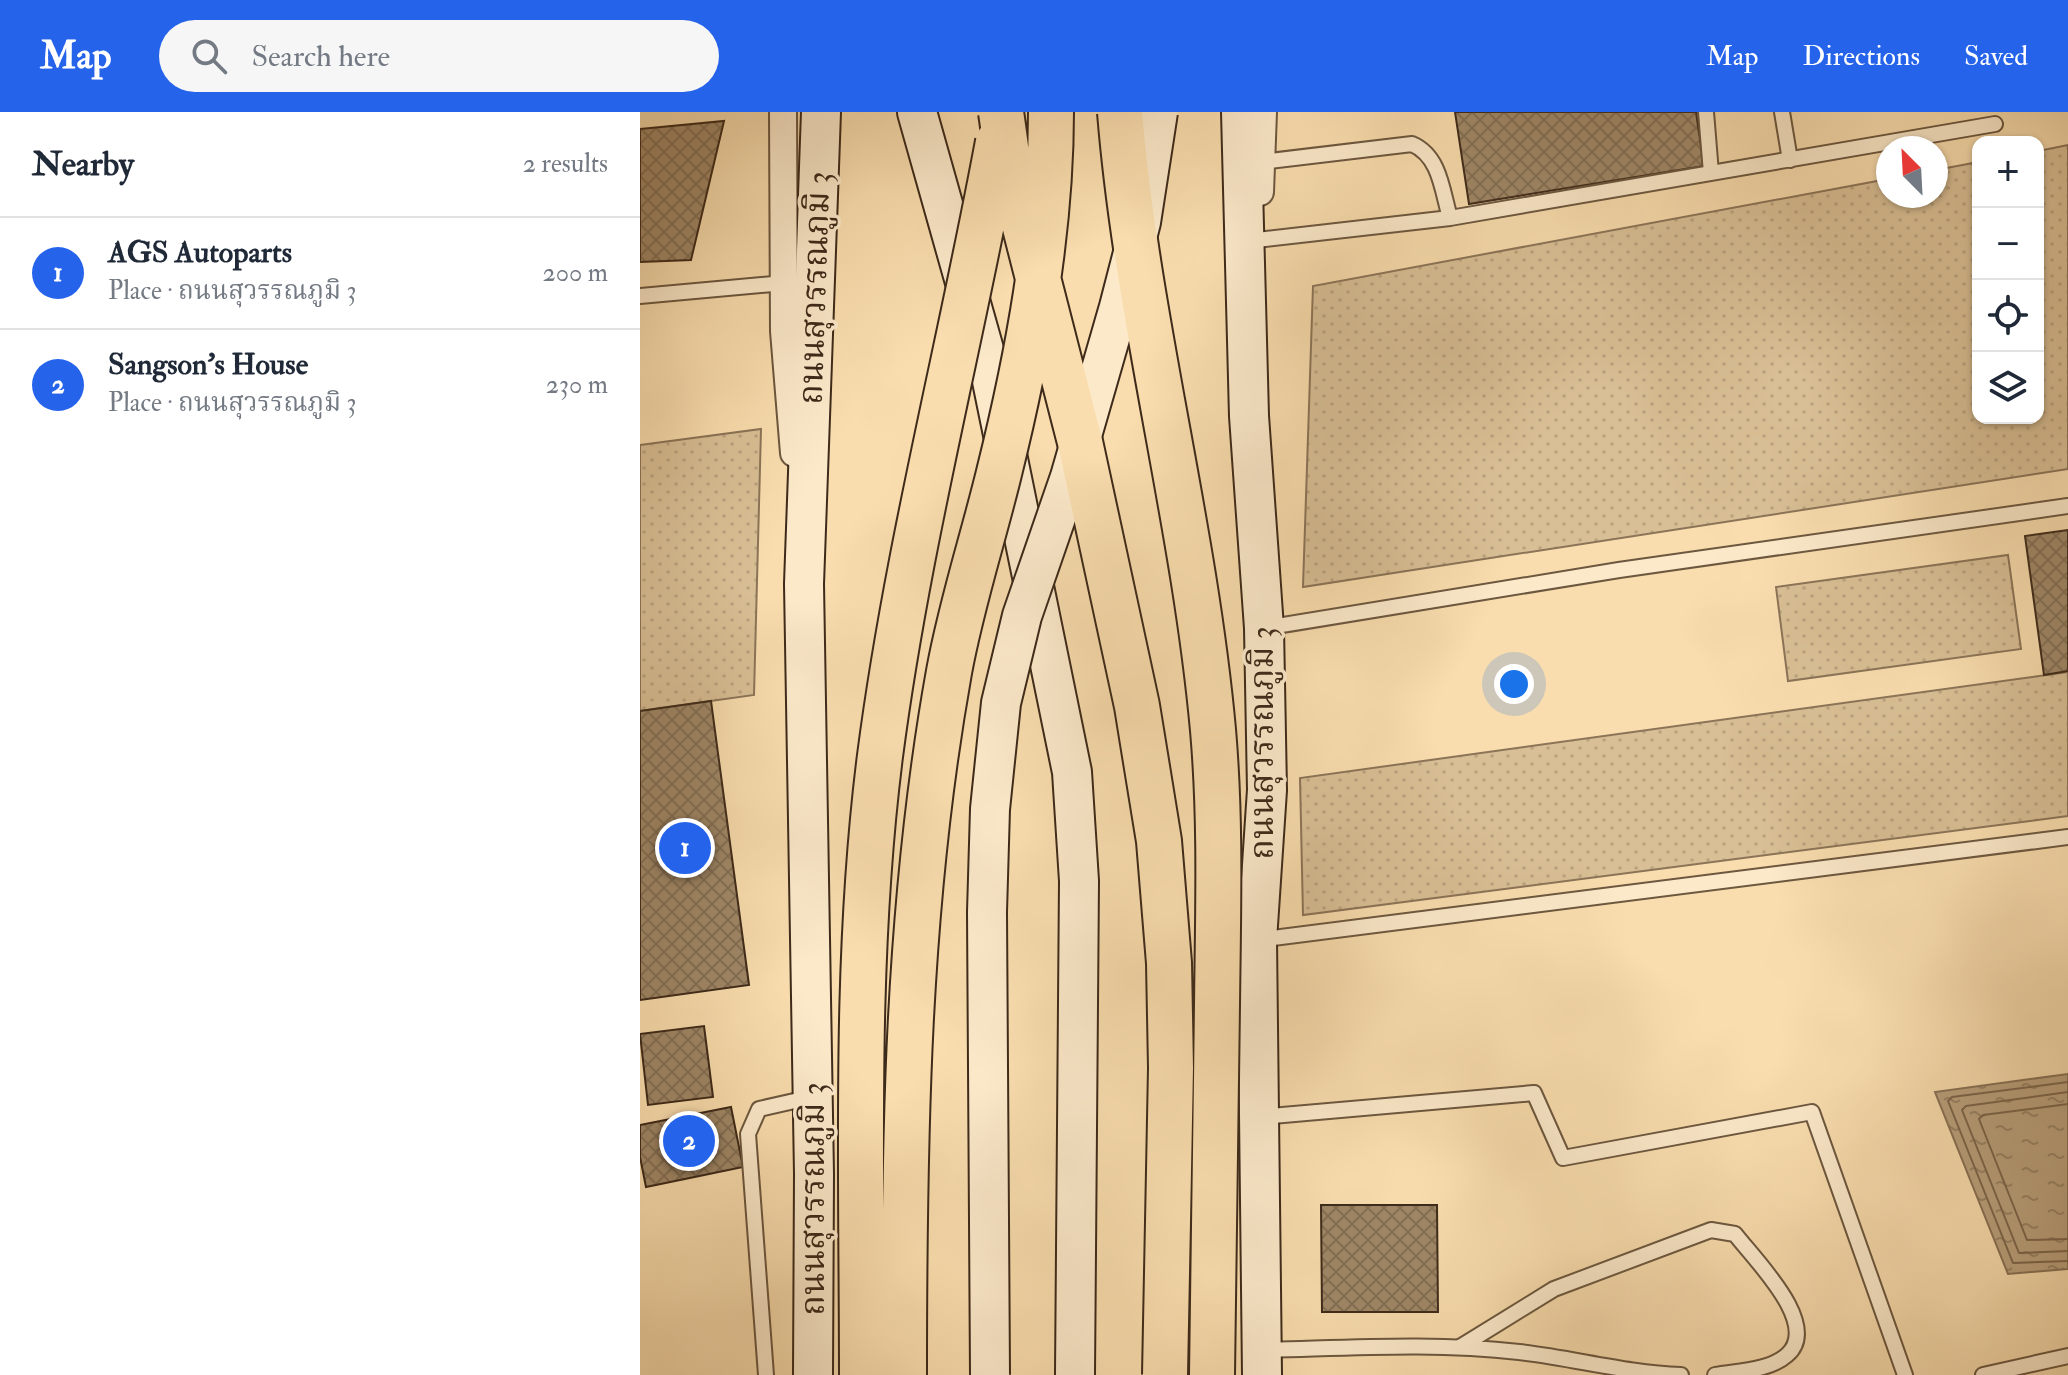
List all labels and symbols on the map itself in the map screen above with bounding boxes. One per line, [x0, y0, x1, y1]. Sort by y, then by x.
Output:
north arrow [1876, 136, 1948, 208]
street label: ถนนสุวรรณภูมิ 3 [789, 171, 841, 405]
street label: ถนนสุวรรณภูมิ 3 [1241, 626, 1284, 860]
your location [1494, 664, 1534, 704]
pin: 1 [659, 818, 711, 878]
street label: ถนนสุวรรณภูมิ 3 [792, 1082, 835, 1316]
pin: 2 [663, 1111, 715, 1171]

